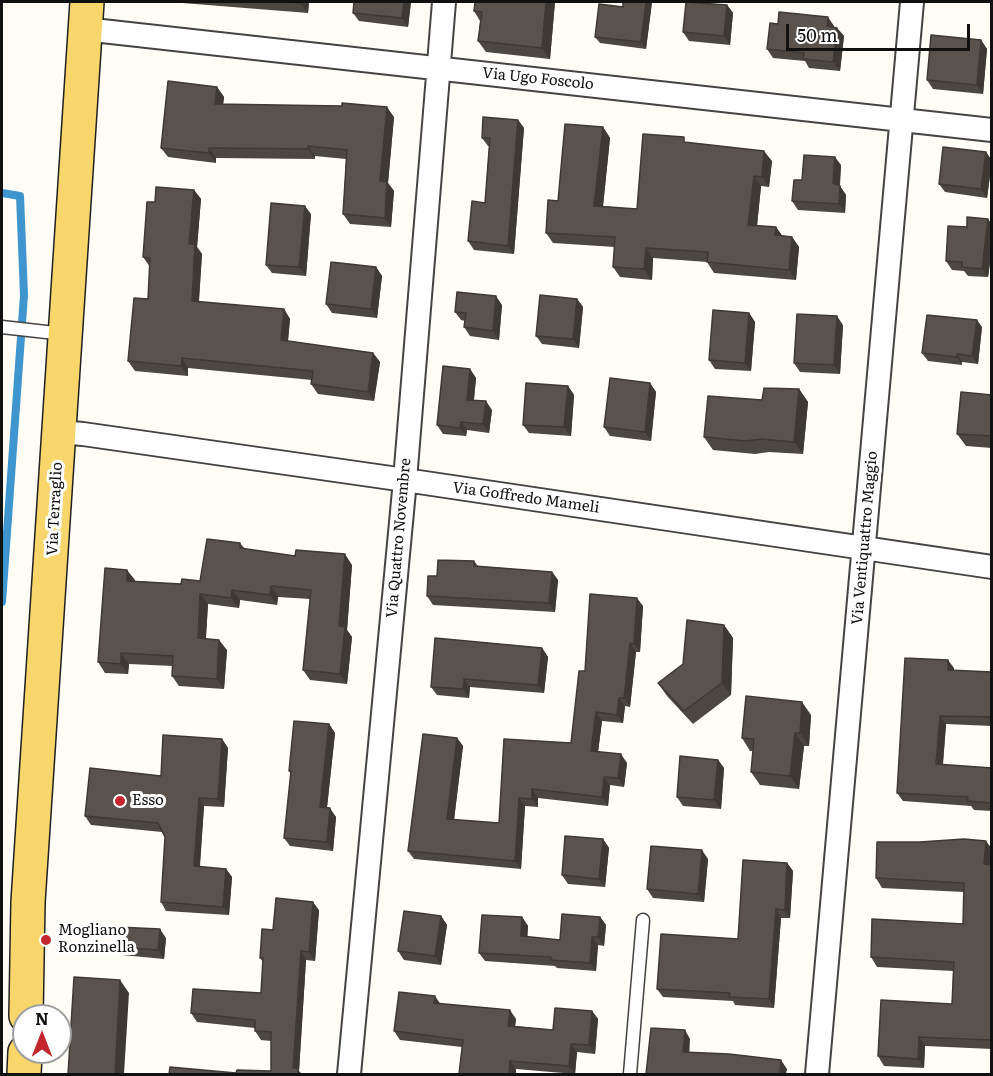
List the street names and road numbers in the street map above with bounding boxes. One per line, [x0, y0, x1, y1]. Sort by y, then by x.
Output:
street label: Via Ugo Foscolo [481, 64, 595, 94]
street label: Via Ventiquattro Maggio [848, 450, 882, 626]
street label: Via Quattro Novembre [383, 457, 415, 619]
street label: Via Terraglio [44, 462, 66, 556]
street label: Via Goffredo Mameli [451, 479, 601, 517]

